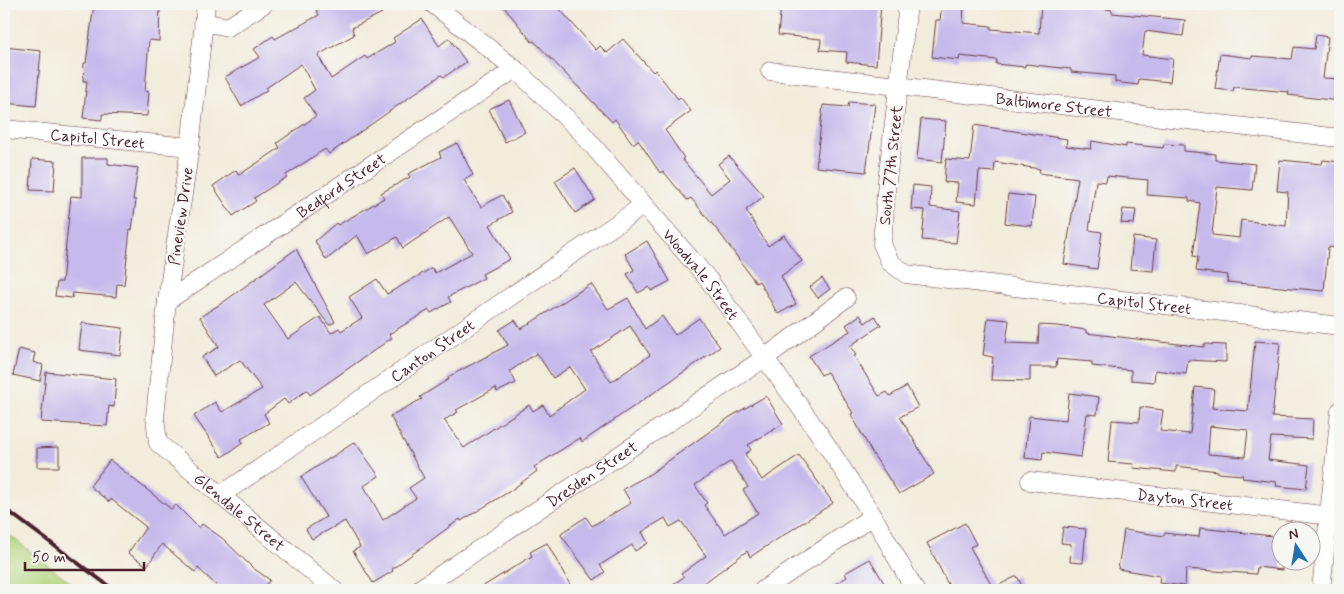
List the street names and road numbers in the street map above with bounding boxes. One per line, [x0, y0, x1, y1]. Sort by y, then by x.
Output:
street label: Baltimore Street [995, 89, 1114, 123]
street label: South 77th Street [875, 104, 908, 226]
street label: Capitol Street [49, 125, 146, 155]
street label: Bedford Street [293, 149, 391, 224]
street label: Pineview Drive [164, 166, 199, 266]
street label: Woodvale Street [657, 225, 743, 325]
street label: Capitol Street [1096, 288, 1192, 320]
street label: Canton Street [387, 315, 479, 388]
street label: Dresden Street [543, 437, 643, 513]
street label: Glendale Street [189, 468, 289, 557]
street label: Dayton Street [1136, 484, 1234, 516]

